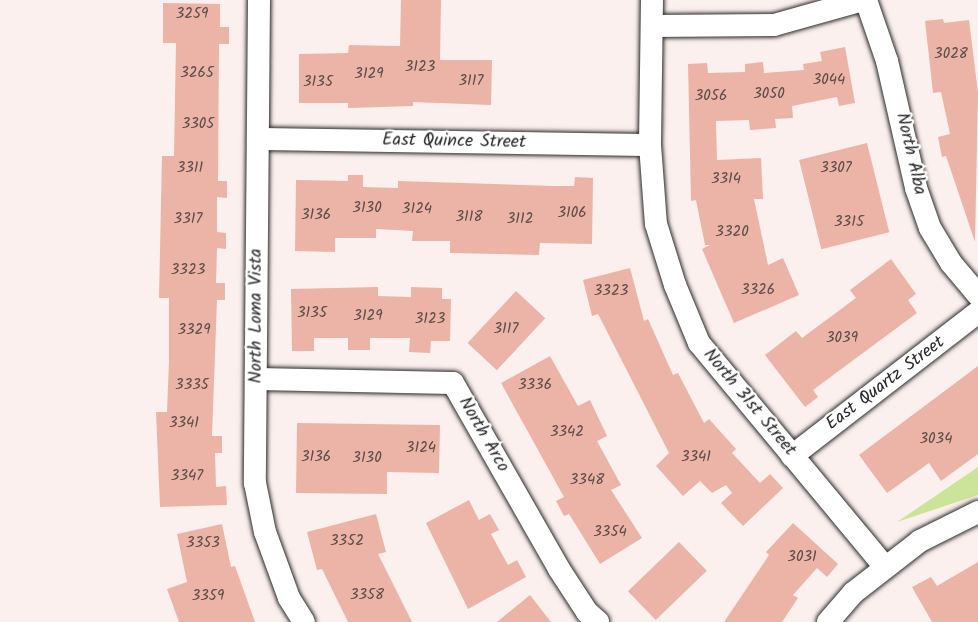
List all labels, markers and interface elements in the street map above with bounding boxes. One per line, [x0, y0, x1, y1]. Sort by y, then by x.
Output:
house number: 3259 [176, 6, 208, 24]
house number: 3028 [934, 46, 968, 64]
house number: 3123 [405, 59, 435, 77]
house number: 3265 [180, 65, 214, 83]
house number: 3129 [354, 66, 384, 84]
house number: 3044 [813, 72, 845, 90]
house number: 3117 [459, 73, 483, 91]
house number: 3135 [303, 74, 333, 92]
house number: 3050 [753, 86, 785, 104]
house number: 3056 [695, 88, 727, 106]
street label: North Alba [890, 111, 930, 197]
house number: 3305 [182, 116, 214, 134]
street label: East Quince Street [382, 130, 526, 154]
house number: 3311 [177, 160, 203, 178]
house number: 3307 [820, 160, 852, 178]
house number: 3314 [711, 171, 741, 189]
house number: 3130 [352, 200, 382, 218]
house number: 3124 [402, 201, 432, 219]
house number: 3106 [557, 205, 587, 223]
house number: 3136 [301, 207, 331, 225]
house number: 3118 [455, 209, 483, 227]
house number: 3317 [174, 211, 202, 229]
house number: 3112 [507, 211, 533, 229]
house number: 3315 [834, 214, 864, 232]
house number: 3320 [715, 224, 749, 242]
street label: North Loma Vista [246, 248, 268, 384]
house number: 3323 [171, 262, 205, 280]
house number: 3326 [741, 282, 775, 300]
house number: 3323 [594, 283, 628, 301]
house number: 3135 [297, 305, 327, 323]
house number: 3129 [353, 308, 383, 326]
house number: 3123 [415, 311, 445, 329]
house number: 3117 [494, 321, 518, 339]
house number: 3329 [177, 322, 211, 340]
house number: 3039 [826, 330, 858, 348]
street label: East Quartz Street [822, 332, 950, 436]
street label: North 31st Street [698, 345, 800, 461]
house number: 3335 [175, 377, 209, 395]
house number: 3336 [518, 377, 552, 395]
street label: North Arco [453, 394, 513, 476]
house number: 3341 [169, 415, 199, 433]
house number: 3342 [550, 424, 584, 442]
house number: 3034 [920, 431, 952, 449]
house number: 3124 [406, 440, 436, 458]
house number: 3136 [301, 449, 331, 467]
house number: 3341 [681, 449, 711, 467]
house number: 3130 [352, 450, 382, 468]
house number: 3347 [171, 468, 203, 486]
house number: 3348 [570, 472, 604, 490]
house number: 3354 [593, 524, 627, 542]
house number: 3352 [330, 533, 364, 551]
house number: 3353 [186, 535, 220, 553]
house number: 3031 [787, 549, 817, 567]
house number: 3358 [350, 587, 384, 605]
house number: 3359 [192, 588, 224, 606]

